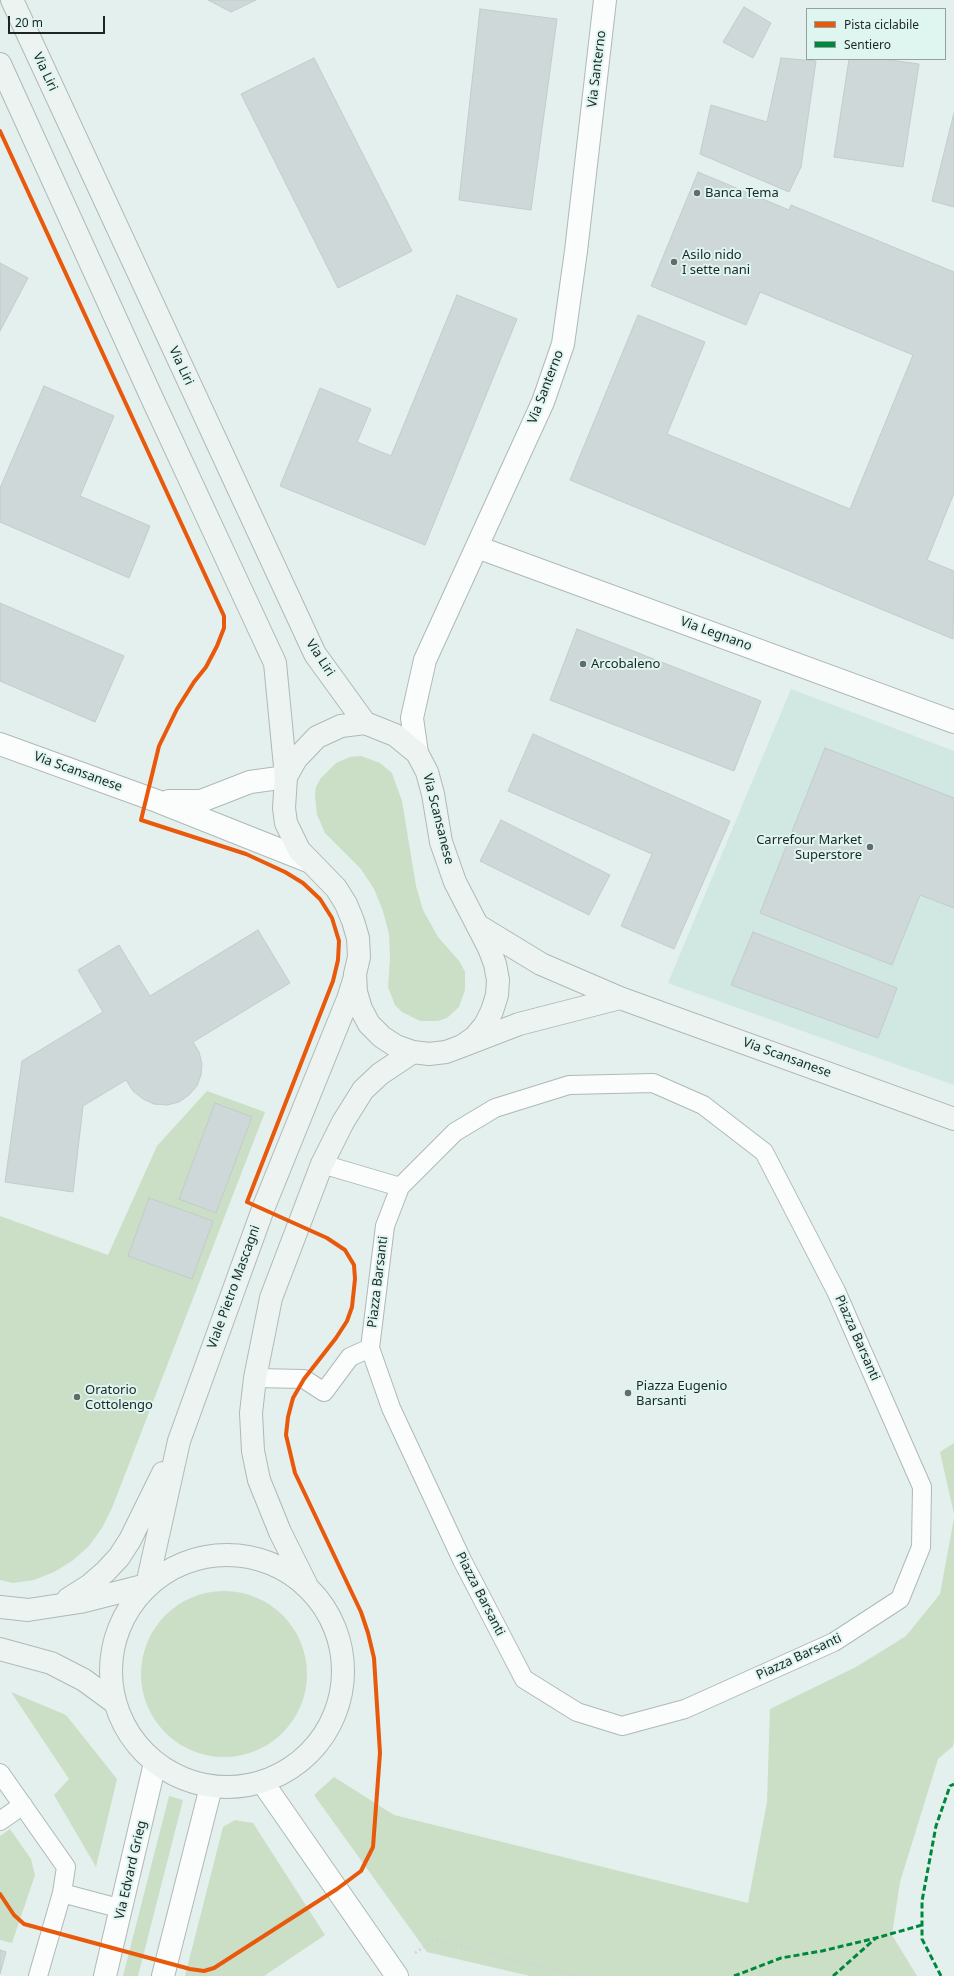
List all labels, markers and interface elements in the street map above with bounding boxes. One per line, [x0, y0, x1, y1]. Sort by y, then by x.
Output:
scale bar [10, 8, 107, 34]
legend [806, 8, 946, 60]
text: 20 m [15, 14, 43, 31]
text: Pista ciclabile [844, 16, 919, 33]
street label: Via Santerno [585, 30, 609, 108]
text: Sentiero [844, 36, 891, 53]
street label: Via Liri [29, 50, 61, 94]
place label: Banca Tema [705, 185, 779, 201]
marker: Banca Tema [692, 188, 702, 198]
place label: Asilo nido I sette nani [682, 247, 750, 278]
marker: Asilo nido I sette nani [669, 257, 679, 267]
street label: Via Liri [165, 344, 197, 388]
street label: Via Santerno [525, 348, 567, 426]
street label: Via Legnano [678, 614, 754, 654]
street label: Via Liri [302, 637, 338, 679]
place label: Arcobaleno [591, 656, 660, 672]
marker: Arcobaleno [578, 659, 588, 669]
street label: Via Scansanese [32, 749, 124, 795]
street label: Via Scansanese [419, 772, 457, 866]
place label: Carrefour Market Superstore [756, 832, 862, 863]
marker: Carrefour Market Superstore [865, 842, 875, 852]
street label: Via Scansanese [741, 1035, 833, 1081]
street label: Viale Pietro Mascagni [204, 1223, 264, 1351]
street label: Piazza Barsanti [365, 1235, 391, 1329]
street label: Piazza Barsanti [831, 1293, 883, 1383]
place label: Piazza Eugenio Barsanti [636, 1378, 727, 1409]
place label: Oratorio Cottolengo [85, 1382, 153, 1413]
marker: Piazza Eugenio Barsanti [623, 1388, 633, 1398]
marker: Oratorio Cottolengo [72, 1392, 82, 1402]
street label: Piazza Barsanti [452, 1549, 508, 1639]
street label: Piazza Barsanti [754, 1630, 844, 1684]
street label: Via Edvard Grieg [112, 1819, 150, 1921]

